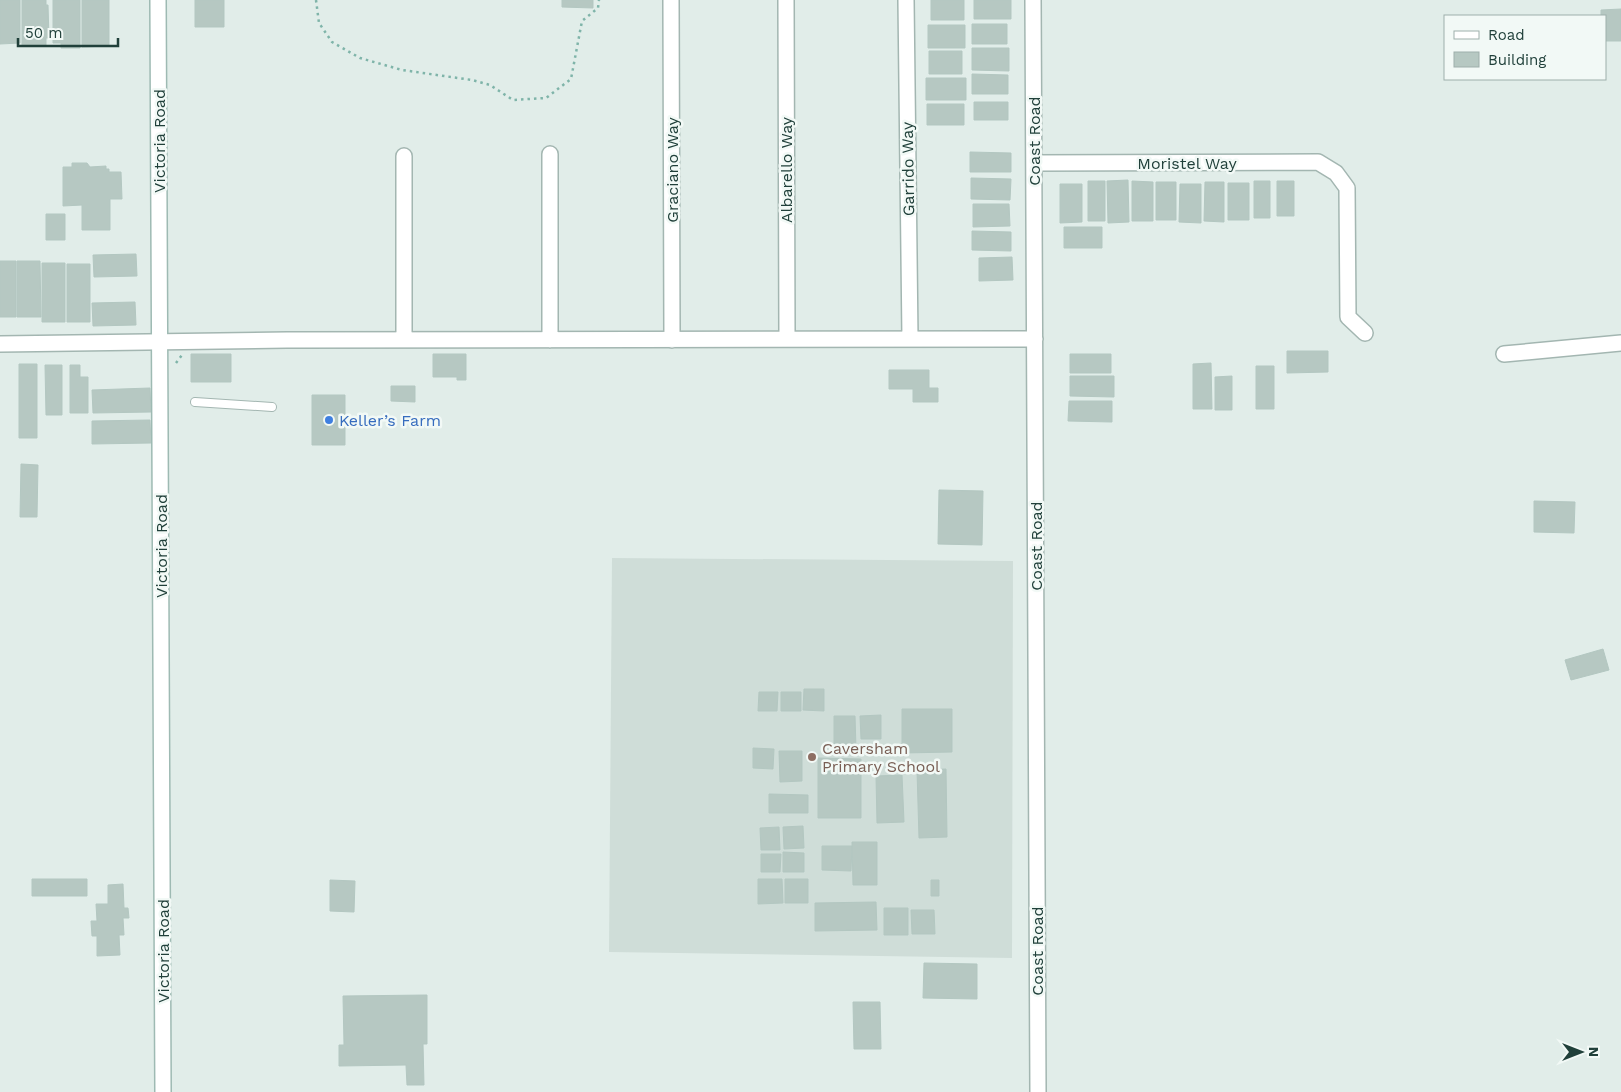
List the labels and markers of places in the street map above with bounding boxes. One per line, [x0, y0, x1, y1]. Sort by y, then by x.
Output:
place label: Keller’s Farm [339, 411, 441, 430]
marker: Keller’s Farm [323, 414, 335, 426]
place label: Caversham Primary School [822, 739, 940, 776]
marker: Caversham Primary School [806, 751, 818, 763]

